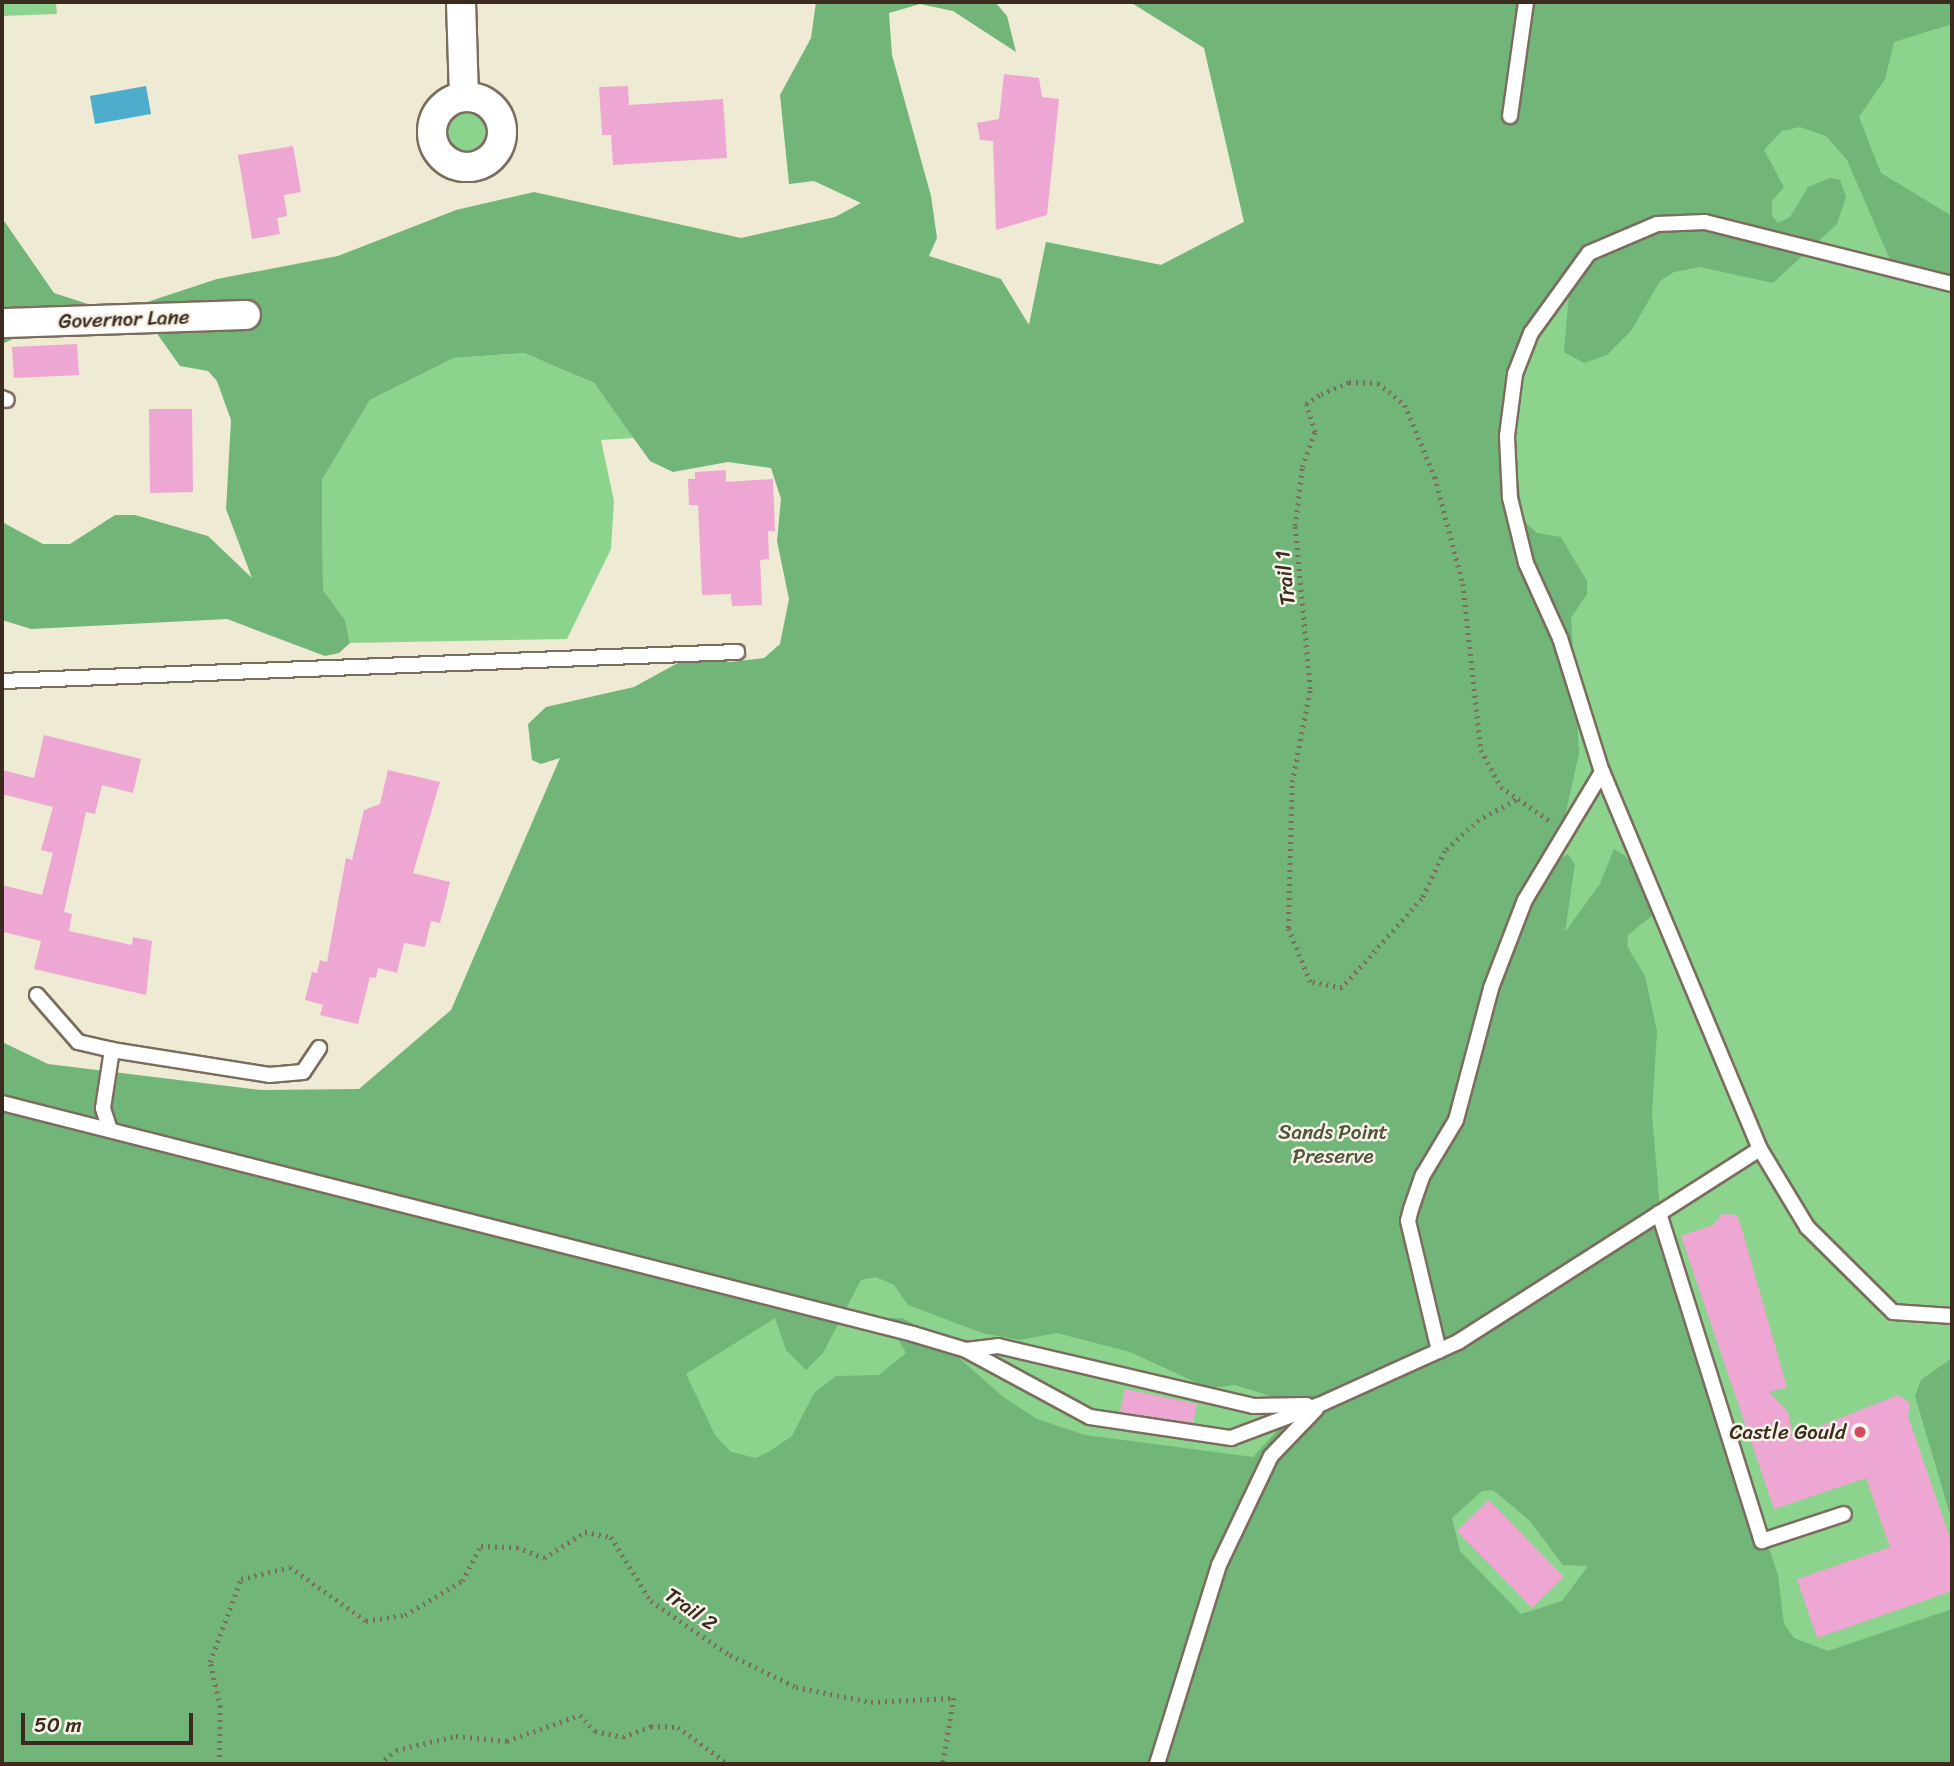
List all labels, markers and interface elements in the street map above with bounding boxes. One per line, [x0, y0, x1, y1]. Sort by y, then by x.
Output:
street label: Governor Lane [58, 304, 190, 334]
street label: Trail 1 [1270, 549, 1300, 607]
park label: Sands Point Preserve [1278, 1119, 1388, 1169]
place label: Castle Gould [1729, 1419, 1846, 1445]
marker: Castle Gould [1852, 1424, 1868, 1440]
street label: Trail 2 [660, 1582, 722, 1636]
scale bar [24, 1700, 196, 1744]
text: 50 m [34, 1706, 82, 1744]

